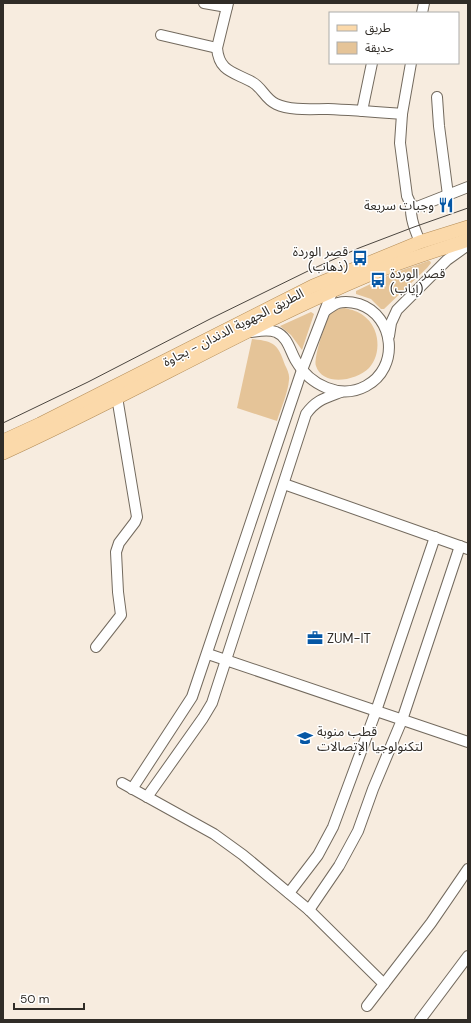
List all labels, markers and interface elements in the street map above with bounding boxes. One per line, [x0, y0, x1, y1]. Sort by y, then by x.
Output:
legend [329, 12, 459, 64]
text: طريق [365, 20, 391, 36]
text: حديقة [365, 40, 394, 56]
restaurant icon: وجبات سريعة [437, 196, 455, 214]
place label: وجبات سريعة [364, 197, 434, 214]
place label: قصر الوردة (ذهاب) [293, 243, 348, 275]
bus stop icon: قصر الوردة (ذهاب) [351, 249, 369, 267]
place label: قصر الوردة (إياب) [390, 265, 445, 298]
bus stop icon: قصر الوردة (إياب) [369, 271, 387, 289]
street label: الطريق الجهوية الدندان - بجاوة [160, 284, 307, 370]
office icon: ZUM-IT [306, 629, 324, 647]
place label: ZUM-IT [327, 630, 371, 647]
place label: قطب منوبة لتكنولوجيا الإتصالات [317, 723, 423, 756]
school or university icon: قطب منوبة لتكنولوجيا الإتصالات [296, 729, 314, 747]
scale bar [14, 985, 84, 1011]
text: 50 m [20, 991, 49, 1007]

